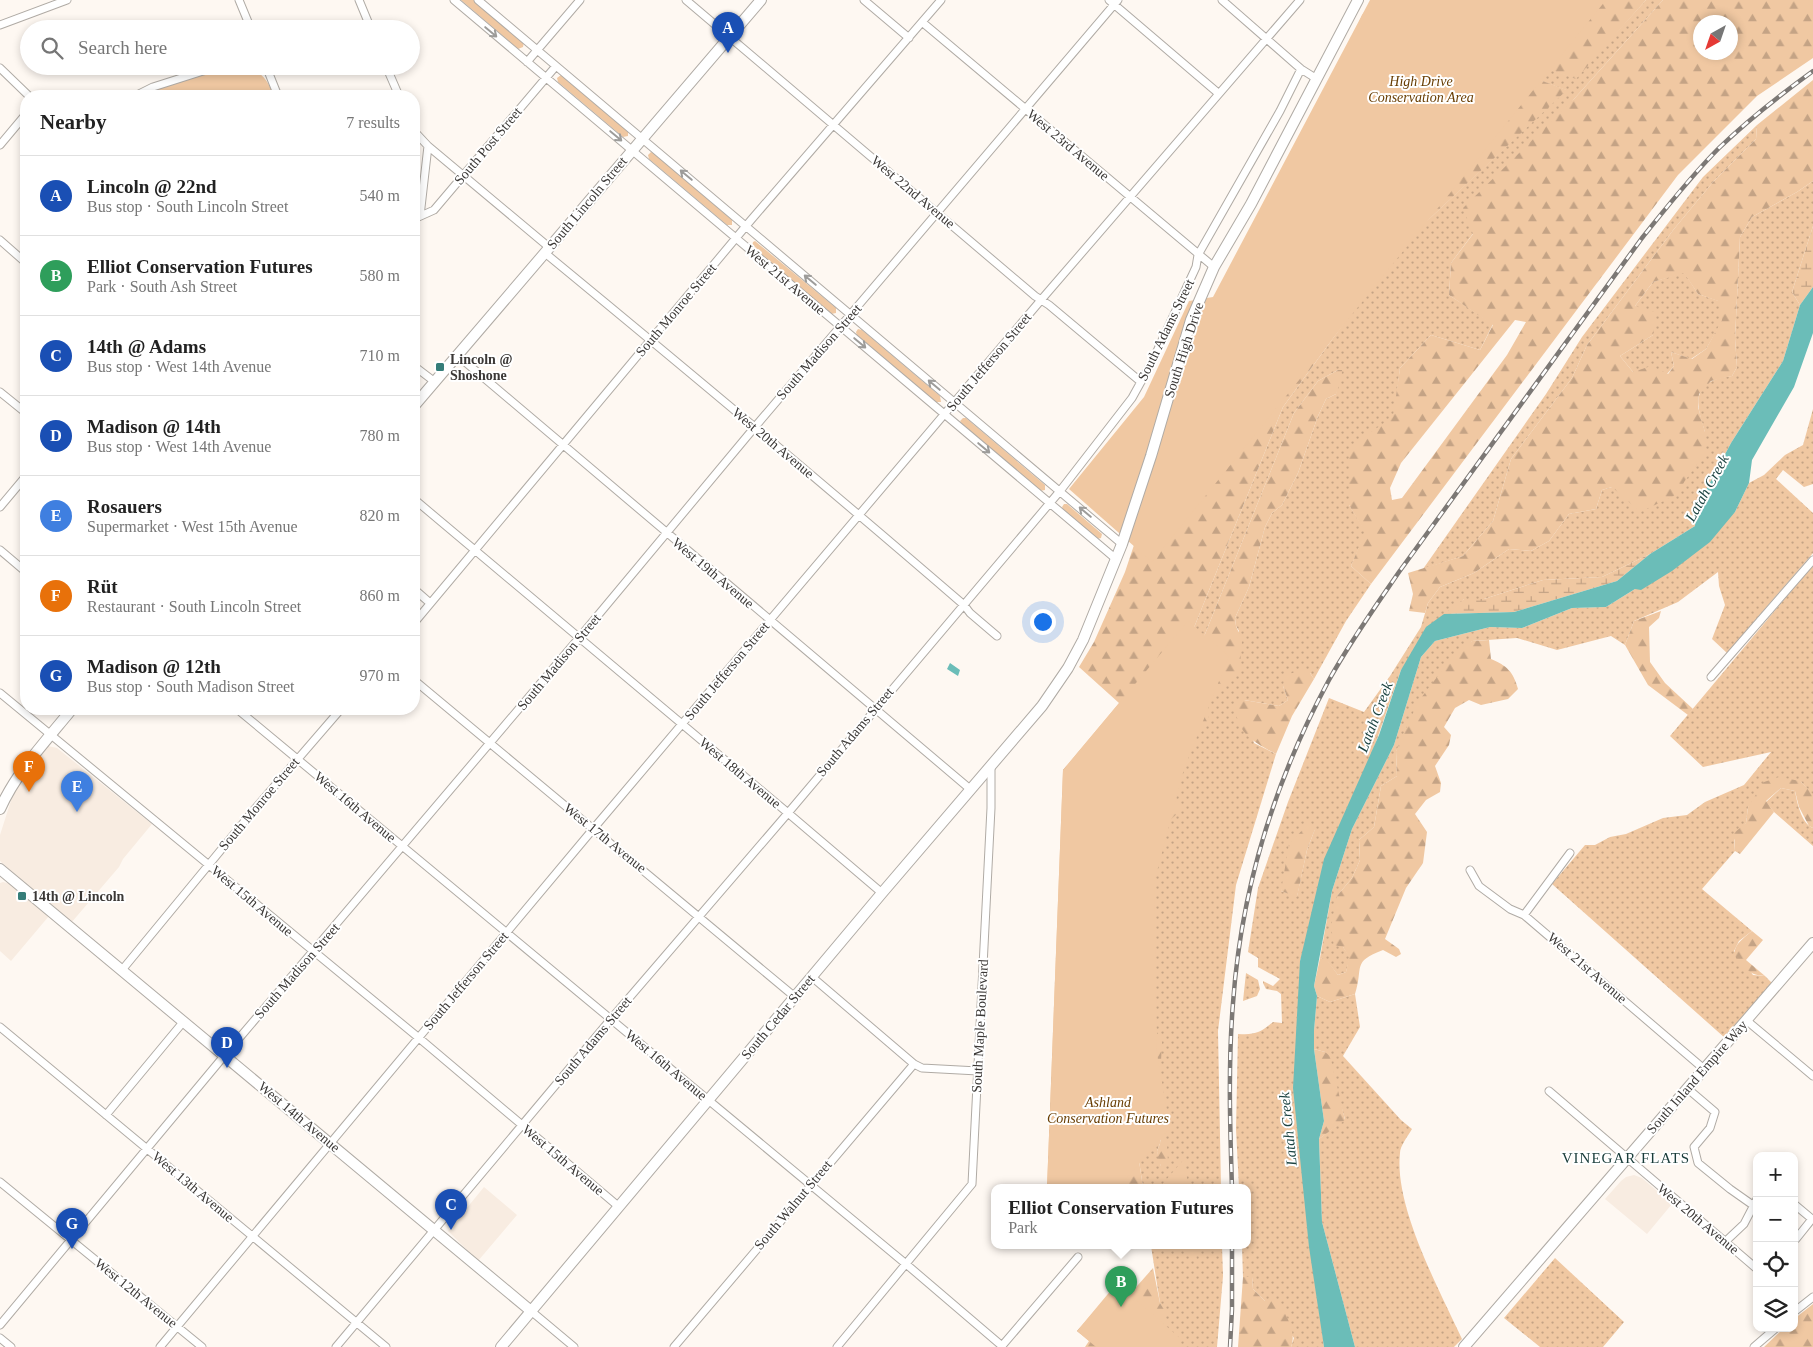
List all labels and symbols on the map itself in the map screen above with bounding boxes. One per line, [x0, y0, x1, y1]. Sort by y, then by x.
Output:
pin: A [712, 12, 744, 53]
north arrow [1693, 15, 1738, 60]
one-way arrow [485, 26, 498, 37]
park label: High Drive Conservation Area [1368, 74, 1474, 105]
street label: South Post Street [451, 104, 525, 188]
street label: West 23rd Avenue [1024, 106, 1112, 184]
one-way arrow [609, 131, 622, 142]
street label: West 22nd Avenue [868, 153, 958, 231]
street label: South Lincoln Street [544, 154, 630, 252]
one-way arrow [680, 170, 693, 181]
street label: West 21st Avenue [742, 242, 828, 318]
street label: South Monroe Street [633, 260, 719, 360]
one-way arrow [804, 274, 817, 285]
street label: South Adams Street [1135, 277, 1197, 383]
street label: South High Drive [1161, 300, 1207, 400]
street label: South Madison Street [774, 301, 865, 403]
street label: South Jefferson Street [944, 310, 1034, 414]
one-way arrow [853, 337, 866, 349]
place label: Lincoln @ Shoshone [450, 352, 512, 383]
marker: Lincoln @ Shoshone [434, 361, 446, 373]
one-way arrow [928, 379, 941, 391]
street label: West 20th Avenue [729, 405, 817, 481]
one-way arrow [977, 442, 990, 453]
water label: Latah Creek [1682, 451, 1732, 525]
one-way arrow [1079, 507, 1092, 518]
street label: West 19th Avenue [669, 535, 757, 611]
your location [1030, 609, 1056, 635]
street label: South Madison Street [514, 611, 604, 713]
street label: South Jefferson Street [682, 619, 772, 723]
water label: Latah Creek [1354, 679, 1396, 755]
street label: South Adams Street [814, 684, 897, 779]
street label: West 18th Avenue [696, 735, 784, 811]
pin: F [13, 751, 45, 792]
street label: South Monroe Street [216, 754, 302, 854]
street label: West 16th Avenue [311, 769, 399, 845]
pin: E [61, 771, 93, 812]
street label: West 17th Avenue [561, 800, 649, 876]
street label: West 15th Avenue [208, 863, 296, 939]
place label: 14th @ Lincoln [32, 889, 125, 904]
marker: 14th @ Lincoln [16, 890, 28, 902]
street label: South Madison Street [252, 920, 343, 1022]
street label: South Jefferson Street [421, 929, 511, 1033]
street label: West 21st Avenue [1544, 930, 1630, 1006]
street label: South Maple Boulevard [969, 959, 991, 1093]
street label: South Cedar Street [738, 972, 818, 1062]
street label: South Adams Street [552, 993, 635, 1088]
street label: South Inland Empire Way [1644, 1017, 1750, 1137]
pin: D [211, 1027, 243, 1068]
street label: West 16th Avenue [622, 1027, 710, 1103]
street label: West 14th Avenue [255, 1079, 343, 1155]
water label: Latah Creek [1276, 1091, 1300, 1168]
park label: Ashland Conservation Futures [1047, 1095, 1170, 1126]
street label: West 15th Avenue [519, 1122, 607, 1198]
street label: West 13th Avenue [149, 1149, 237, 1225]
district label: VINEGAR FLATS [1562, 1150, 1690, 1166]
street label: South Walnut Street [751, 1157, 835, 1253]
street label: West 20th Avenue [1654, 1181, 1742, 1257]
pin: C [435, 1189, 467, 1230]
pin: G [56, 1208, 88, 1249]
street label: West 12th Avenue [92, 1255, 180, 1331]
pin: B [1105, 1266, 1137, 1307]

